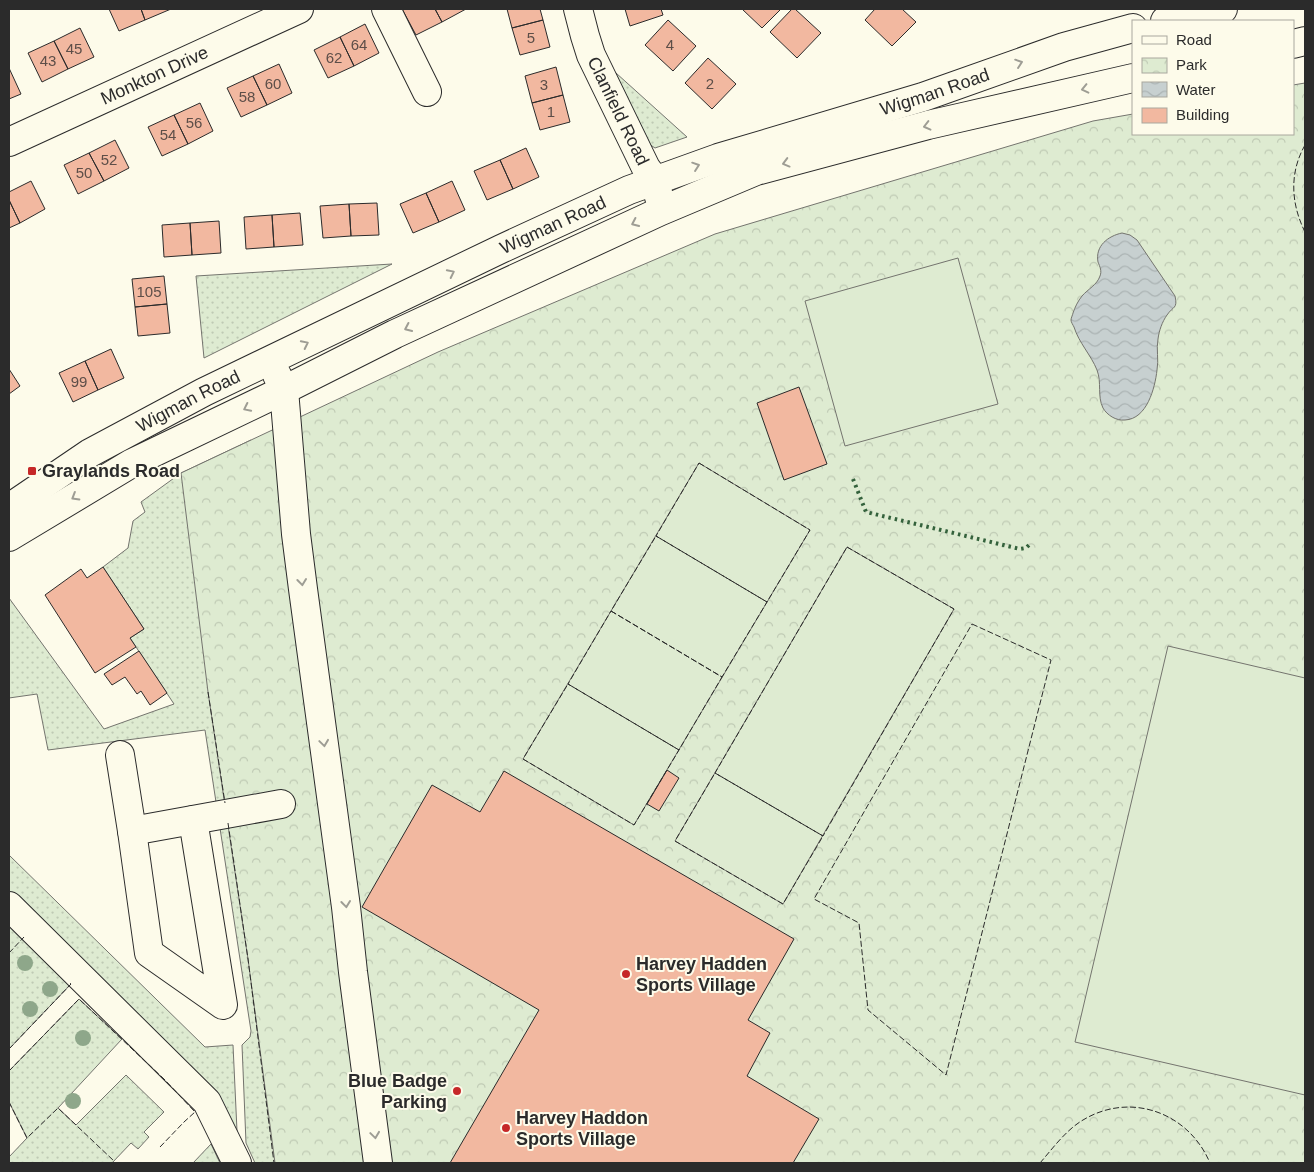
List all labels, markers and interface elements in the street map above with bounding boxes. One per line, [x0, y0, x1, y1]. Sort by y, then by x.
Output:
legend [1132, 20, 1294, 135]
house number: 5 [527, 29, 535, 46]
text: Road [1176, 31, 1212, 48]
house number: 64 [351, 36, 367, 53]
house number: 4 [666, 36, 674, 53]
house number: 45 [66, 40, 82, 57]
street label: Monkton Drive [97, 42, 211, 109]
house number: 62 [326, 49, 342, 66]
house number: 43 [40, 52, 56, 69]
street label: Clanfield Road [583, 53, 653, 168]
text: Park [1176, 56, 1207, 73]
one-way arrow [1014, 59, 1022, 69]
street label: Wigman Road [878, 64, 992, 119]
house number: 60 [265, 75, 281, 92]
house number: 2 [706, 75, 714, 92]
house number: 3 [540, 76, 548, 93]
text: Water [1176, 81, 1215, 98]
one-way arrow [1081, 83, 1090, 94]
house number: 58 [239, 88, 255, 105]
house number: 1 [547, 103, 555, 120]
text: Building [1176, 106, 1229, 123]
house number: 56 [186, 114, 202, 131]
one-way arrow [922, 120, 931, 131]
house number: 54 [160, 126, 176, 143]
house number: 52 [101, 151, 117, 168]
one-way arrow [782, 157, 791, 168]
one-way arrow [691, 162, 700, 172]
house number: 50 [76, 164, 92, 181]
street label: Wigman Road [497, 192, 609, 258]
one-way arrow [631, 216, 640, 227]
one-way arrow [446, 269, 455, 279]
house number: 105 [136, 283, 162, 300]
one-way arrow [404, 321, 413, 332]
one-way arrow [300, 339, 309, 350]
street label: Wigman Road [133, 366, 243, 436]
house number: 99 [71, 373, 87, 390]
one-way arrow [243, 402, 252, 412]
place label: Graylands Road [42, 461, 180, 481]
marker: Graylands Road [26, 465, 38, 477]
one-way arrow [72, 491, 81, 501]
one-way arrow [296, 579, 307, 587]
one-way arrow [318, 740, 329, 748]
one-way arrow [340, 901, 351, 909]
place label: Harvey Hadden Sports Village [636, 954, 767, 995]
marker: Harvey Hadden Sports Village [620, 968, 632, 980]
place label: Blue Badge Parking [348, 1071, 447, 1112]
marker: Blue Badge Parking [451, 1085, 463, 1097]
place label: Harvey Haddon Sports Village [516, 1108, 648, 1149]
marker: Harvey Haddon Sports Village [500, 1122, 512, 1134]
one-way arrow [369, 1131, 380, 1139]

